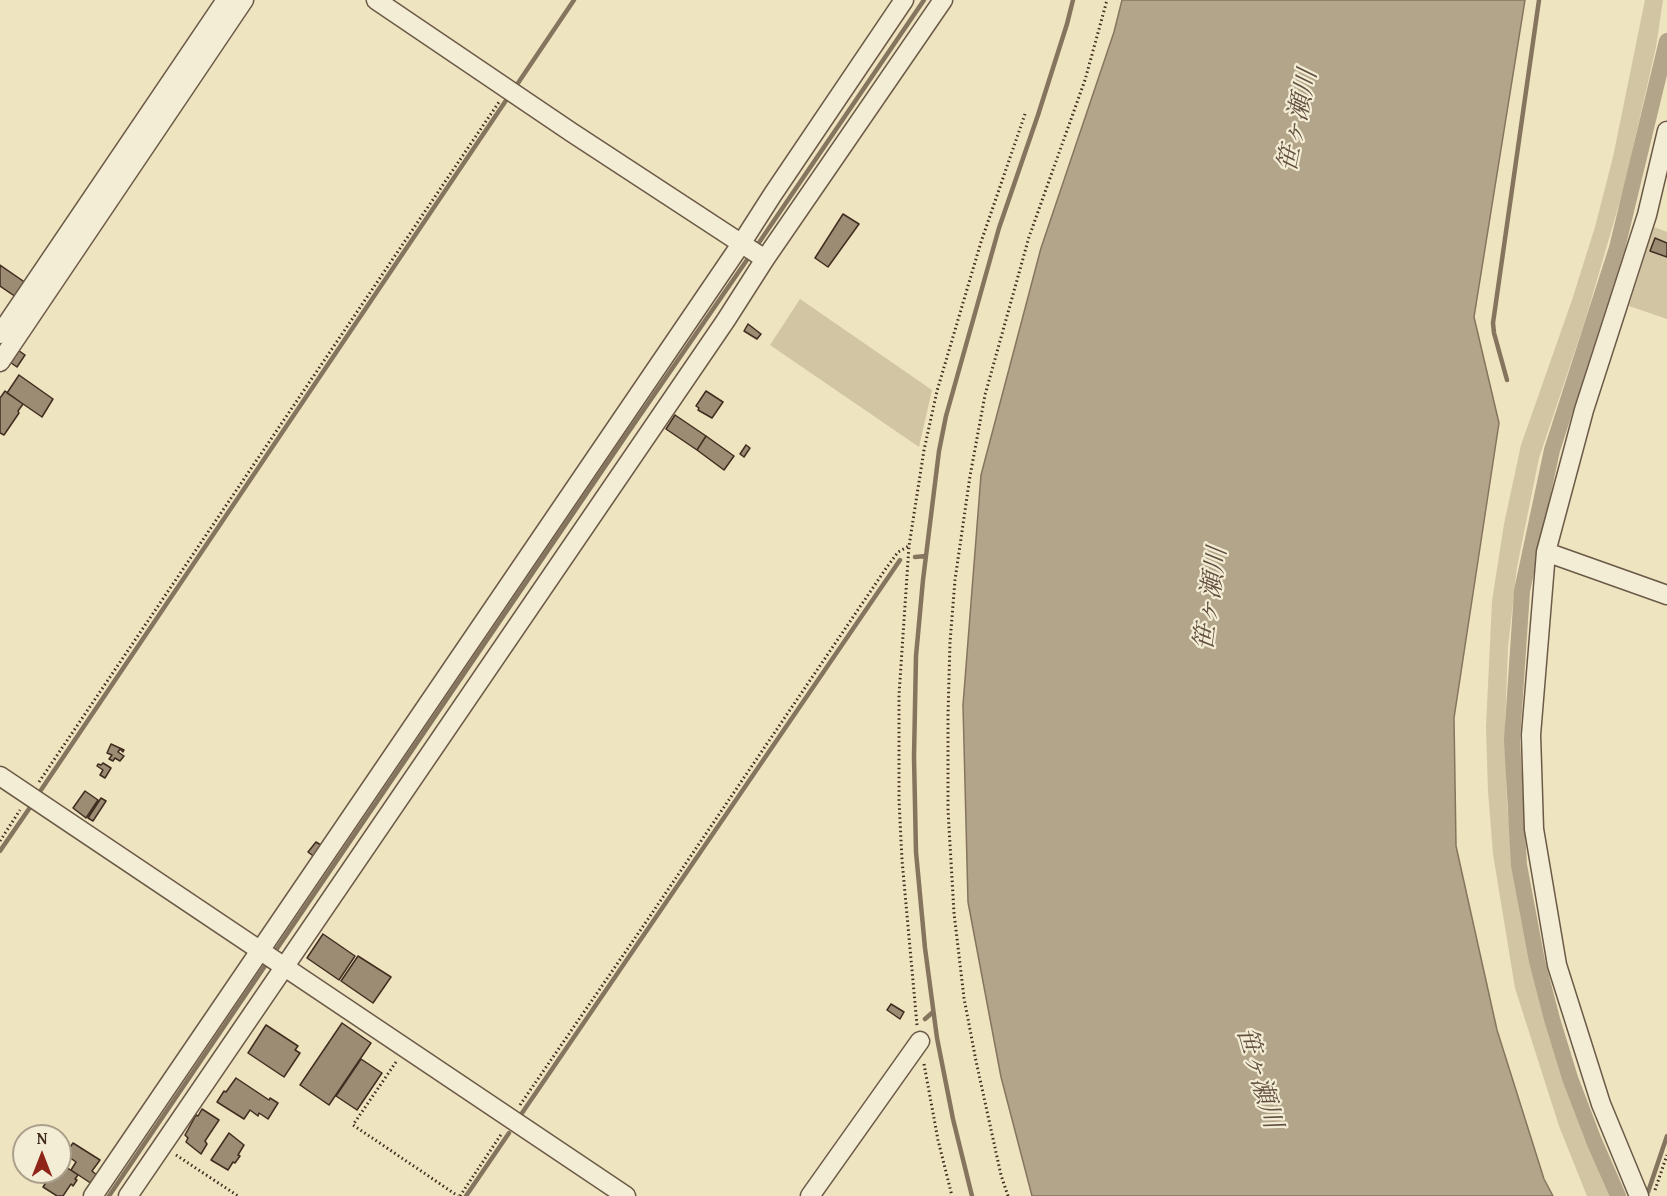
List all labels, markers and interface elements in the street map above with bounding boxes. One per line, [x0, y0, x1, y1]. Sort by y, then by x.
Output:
water label: 笹ヶ瀬川 [1273, 67, 1325, 175]
water label: 笹ヶ瀬川 [1189, 545, 1235, 653]
water label: 笹ヶ瀬川 [1229, 1024, 1287, 1132]
north arrow [12, 1124, 72, 1184]
text: N [37, 1126, 47, 1150]

